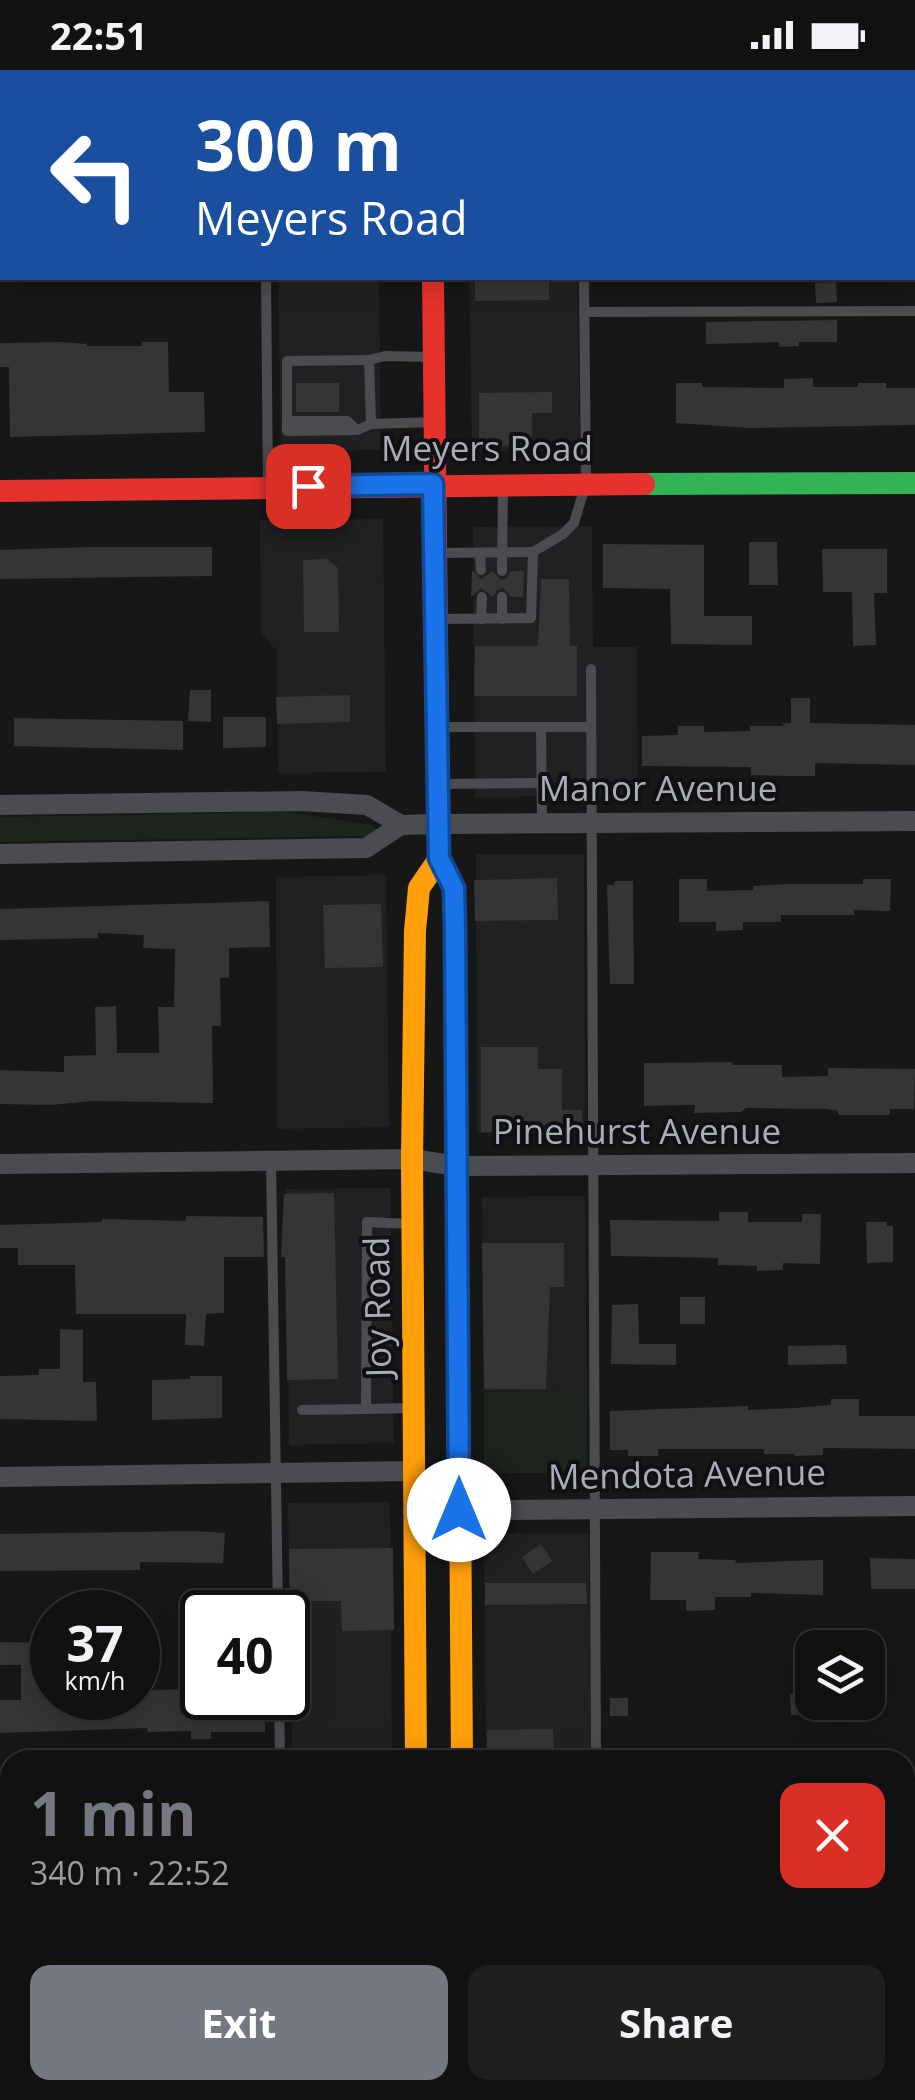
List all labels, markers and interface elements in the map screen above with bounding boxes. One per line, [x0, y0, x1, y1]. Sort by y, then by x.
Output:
text: 22:51 [50, 9, 148, 61]
text: 300 m [195, 96, 402, 192]
icon: left [30, 110, 160, 240]
text: Meyers Road [195, 187, 467, 248]
street label: Meyers Road [381, 424, 593, 471]
pin [266, 444, 351, 529]
icon: arrive [281, 459, 336, 514]
street label: Manor Avenue [539, 764, 777, 811]
street label: Pinehurst Avenue [493, 1107, 781, 1154]
street label: Joy Road [352, 1236, 401, 1381]
street label: Mendota Avenue [548, 1448, 826, 1499]
position arrow [407, 1458, 511, 1562]
speed limit sign: 40 [180, 1590, 310, 1720]
text: 37 [66, 1609, 124, 1677]
map controls [795, 1630, 885, 1720]
button: layers [795, 1630, 885, 1720]
text: km/h [65, 1663, 125, 1697]
text: 1 min [30, 1772, 197, 1854]
button: close [780, 1783, 885, 1888]
text: 340 m · 22:52 [30, 1851, 229, 1894]
button: Exit [30, 1965, 448, 2080]
button: Share [468, 1965, 885, 2080]

